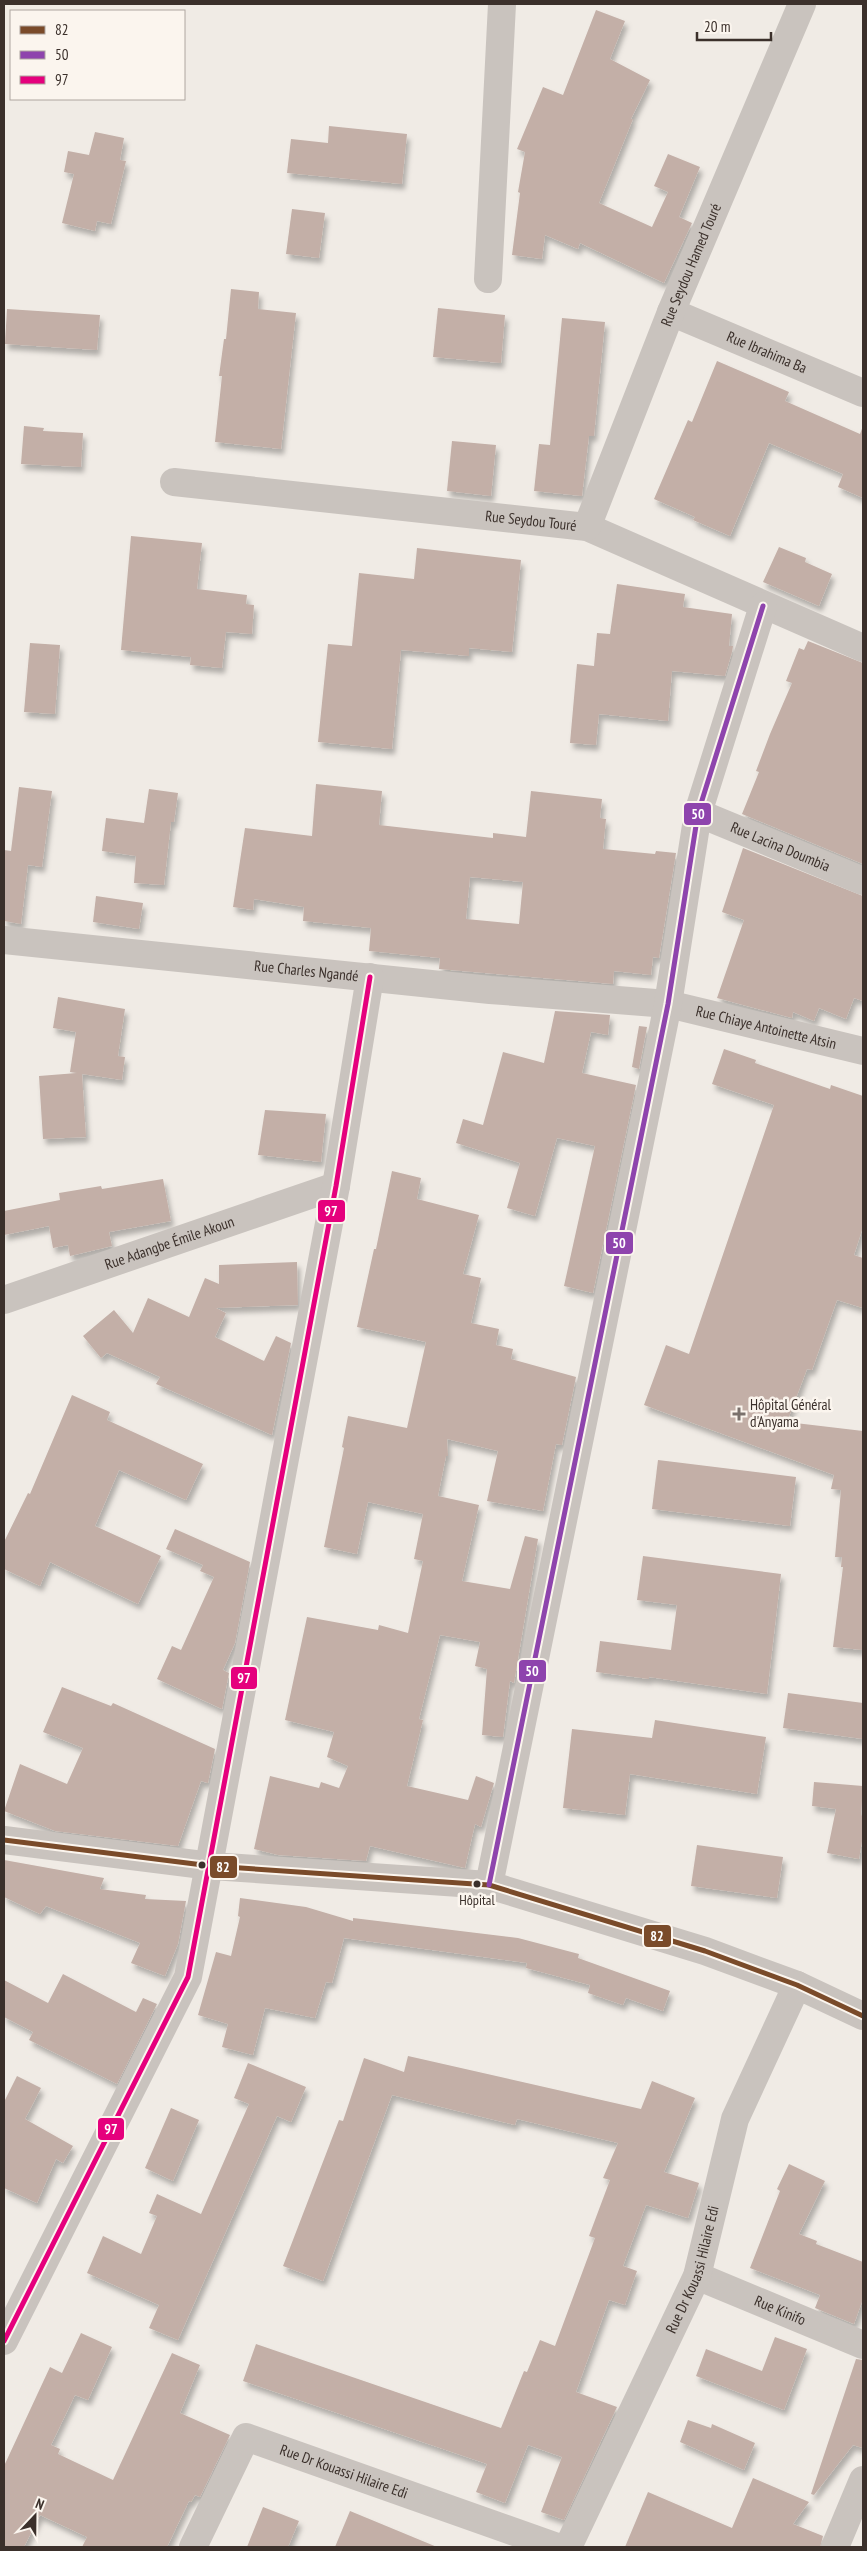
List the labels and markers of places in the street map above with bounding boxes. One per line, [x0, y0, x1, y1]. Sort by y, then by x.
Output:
place label: Hôpital Général d'Anyama [750, 1395, 832, 1431]
marker: Hôpital Général d'Anyama [732, 1407, 746, 1421]
unlabelled marker [197, 1860, 207, 1870]
marker: Hôpital [472, 1879, 482, 1889]
place label: Hôpital [459, 1891, 495, 1909]

